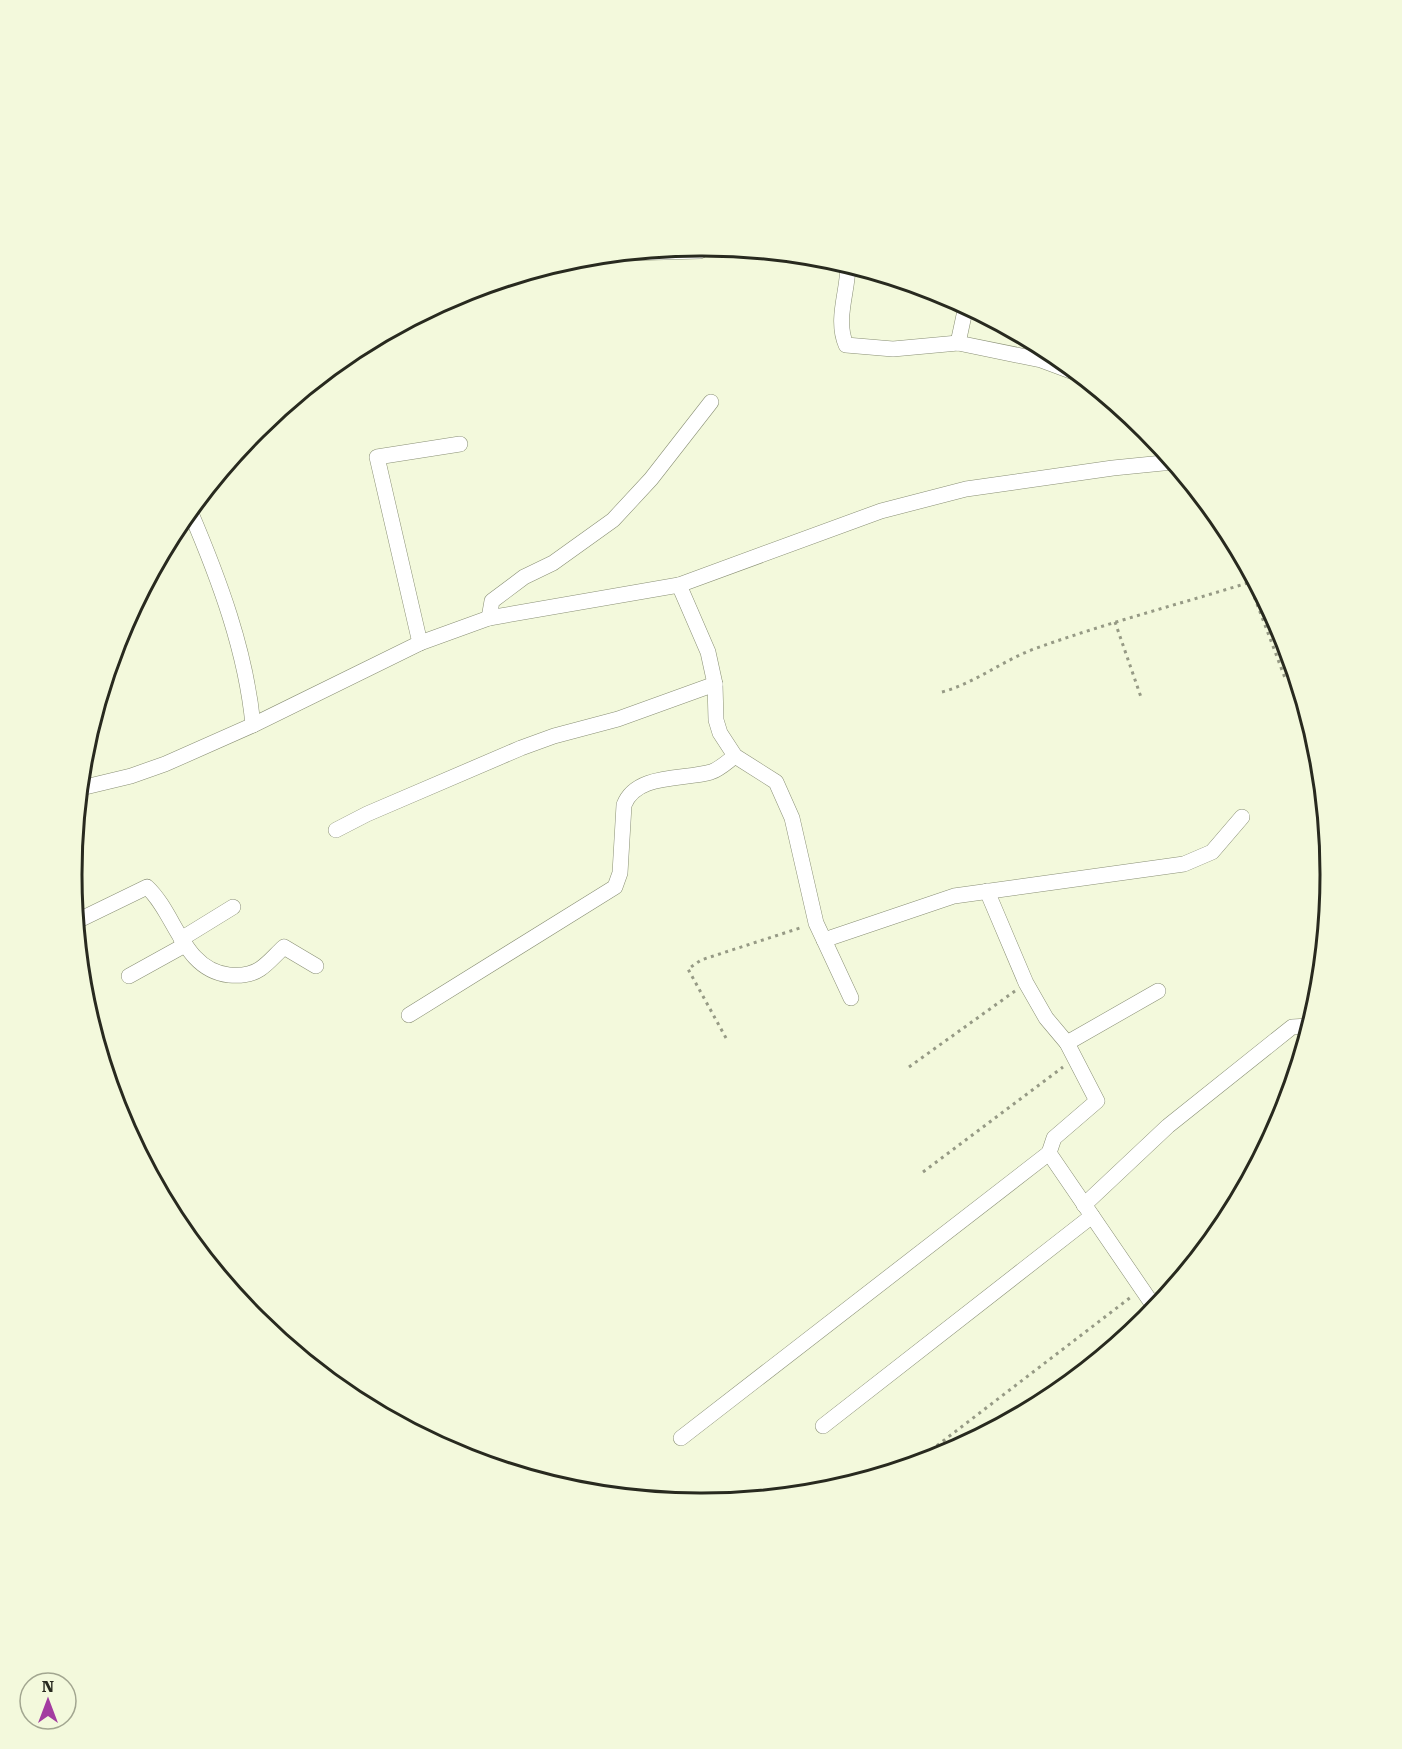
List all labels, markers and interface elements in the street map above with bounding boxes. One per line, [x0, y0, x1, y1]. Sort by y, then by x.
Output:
north arrow [18, 1671, 78, 1731]
text: N [42, 1677, 54, 1696]

